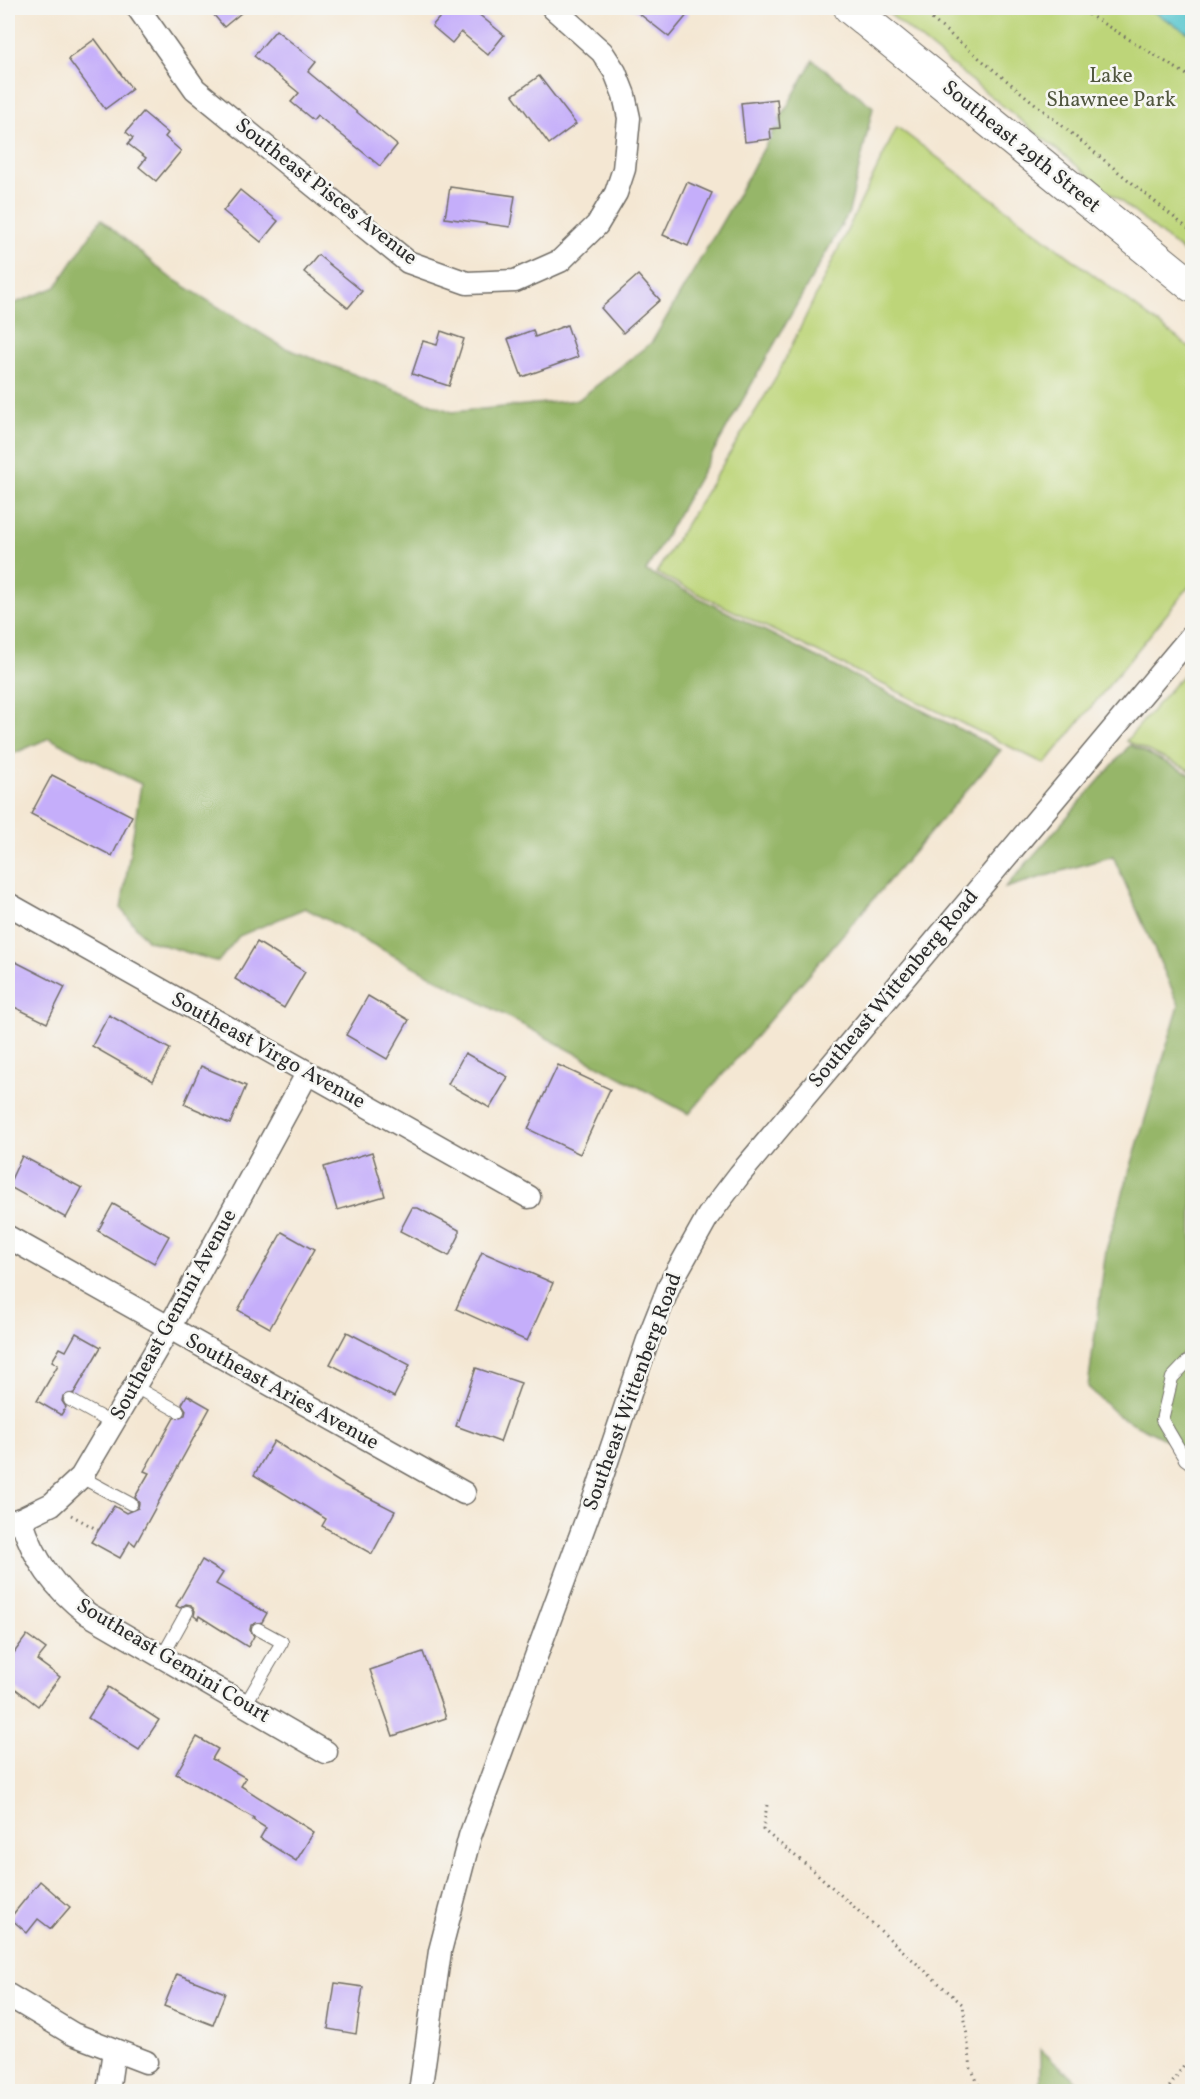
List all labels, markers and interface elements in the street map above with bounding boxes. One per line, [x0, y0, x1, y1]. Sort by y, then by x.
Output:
park label: Lake Shawnee Park [1046, 62, 1176, 115]
street label: Southeast 29th Street [935, 74, 1107, 220]
street label: Southeast Pisces Avenue [229, 112, 423, 272]
street label: Southeast Wittenberg Road [802, 884, 986, 1094]
street label: Southeast Virgo Avenue [166, 985, 370, 1117]
street label: Southeast Gemini Avenue [104, 1204, 244, 1426]
street label: Southeast Wittenberg Road [576, 1269, 690, 1515]
street label: Southeast Aries Avenue [180, 1327, 384, 1457]
street label: Southeast Gemini Court [71, 1591, 275, 1731]

